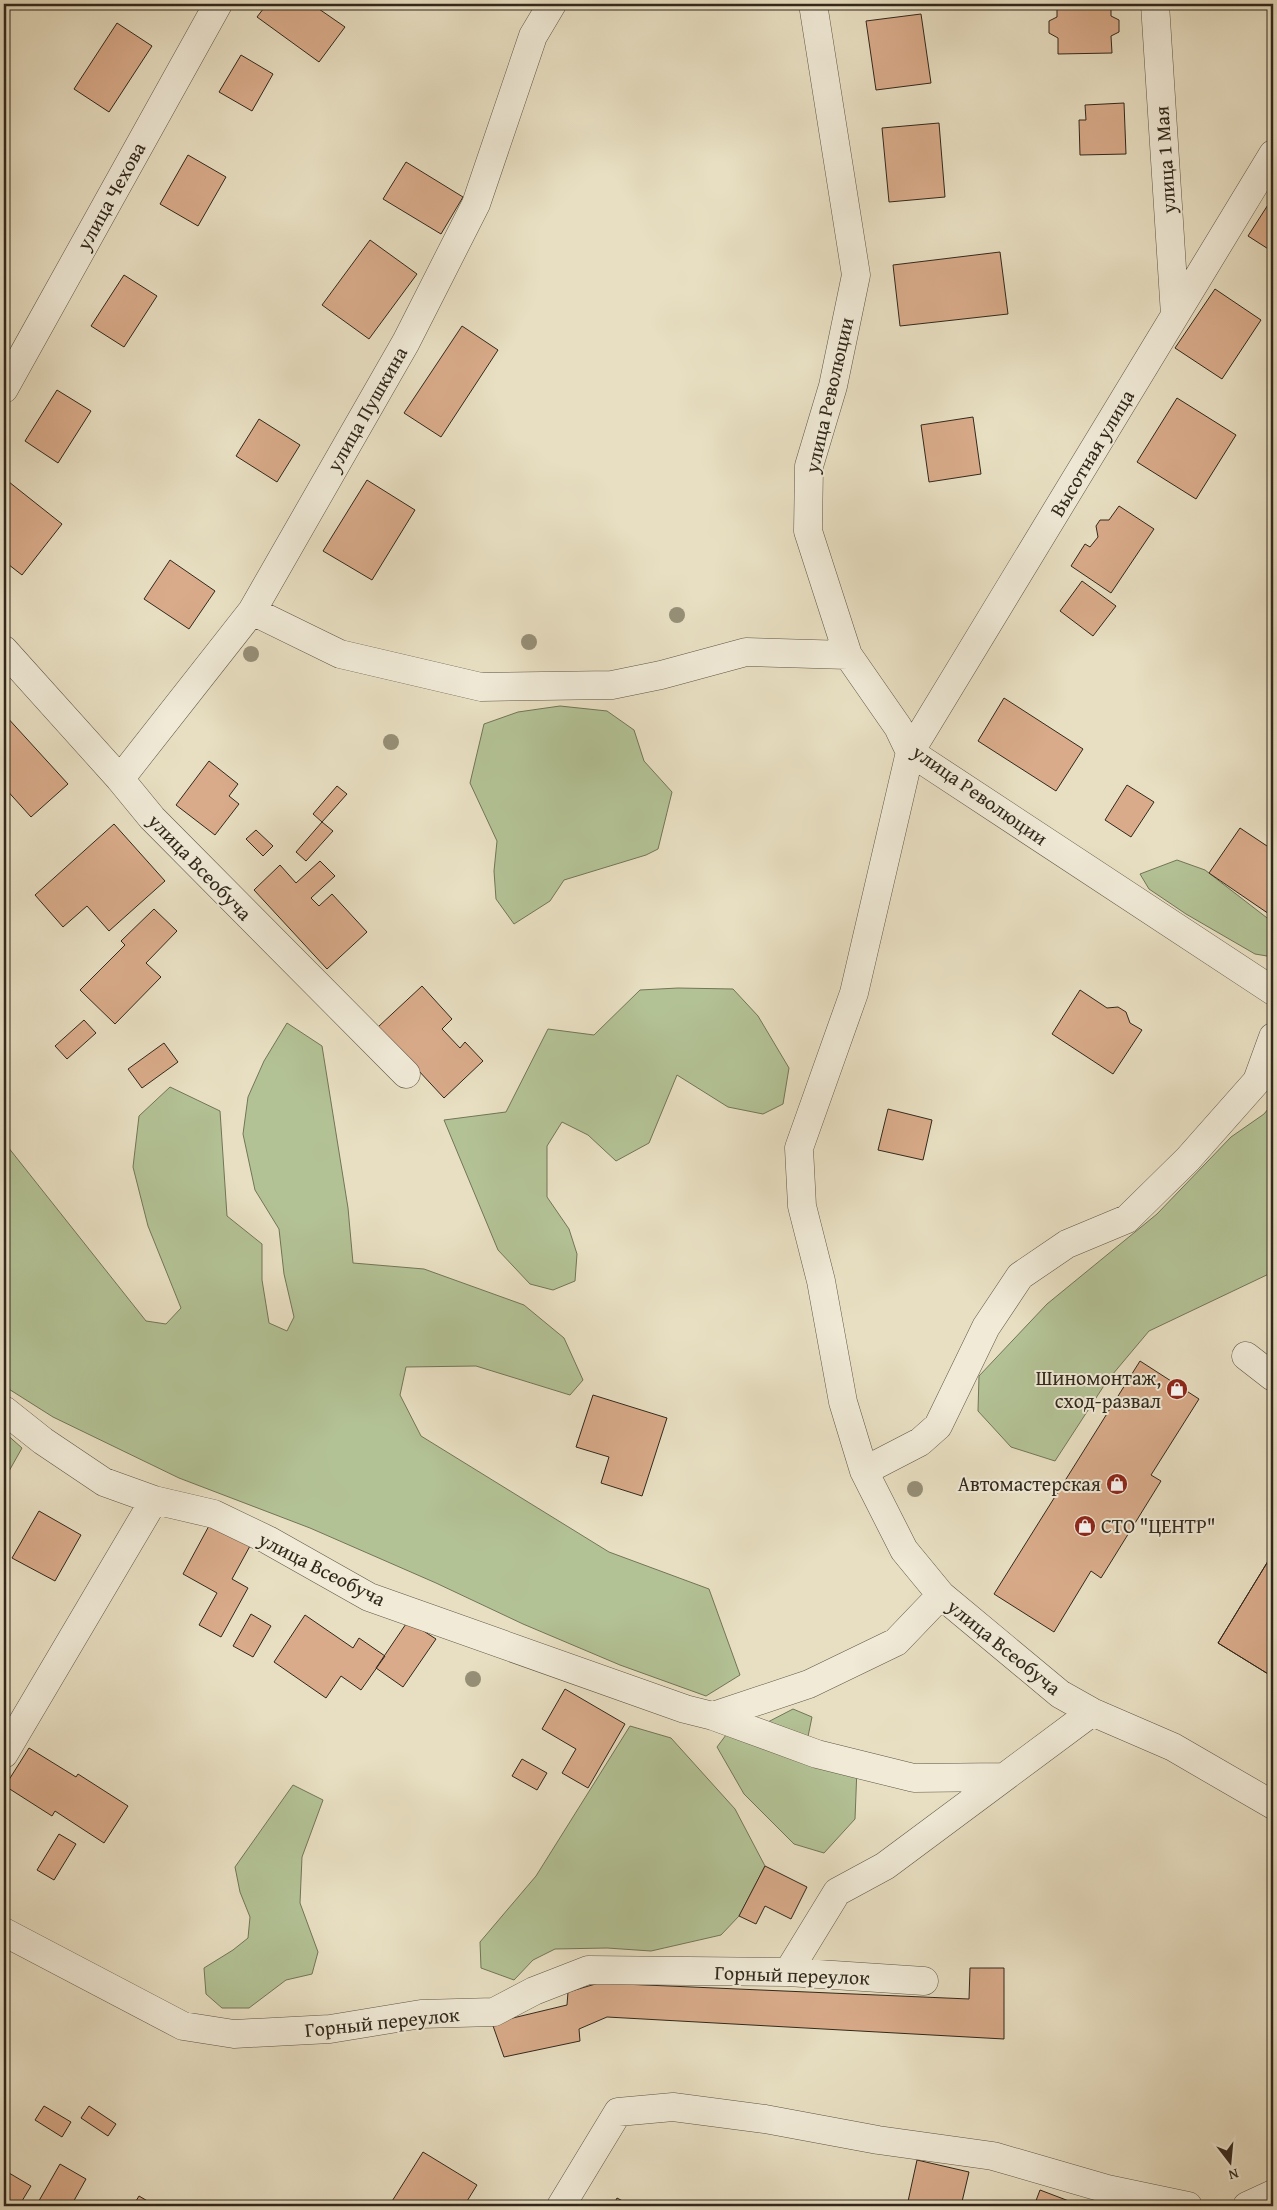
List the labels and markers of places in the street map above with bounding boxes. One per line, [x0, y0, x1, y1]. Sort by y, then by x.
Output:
place label: Шиномонтаж, сход-развал [1036, 1363, 1161, 1415]
shop icon: Шиномонтаж, сход-развал [1165, 1377, 1189, 1401]
place label: Автомастерская [958, 1469, 1101, 1498]
shop icon: Автомастерская [1105, 1472, 1129, 1496]
place label: СТО "ЦЕНТР" [1101, 1511, 1215, 1540]
shop icon: СТО "ЦЕНТР" [1073, 1514, 1097, 1538]

